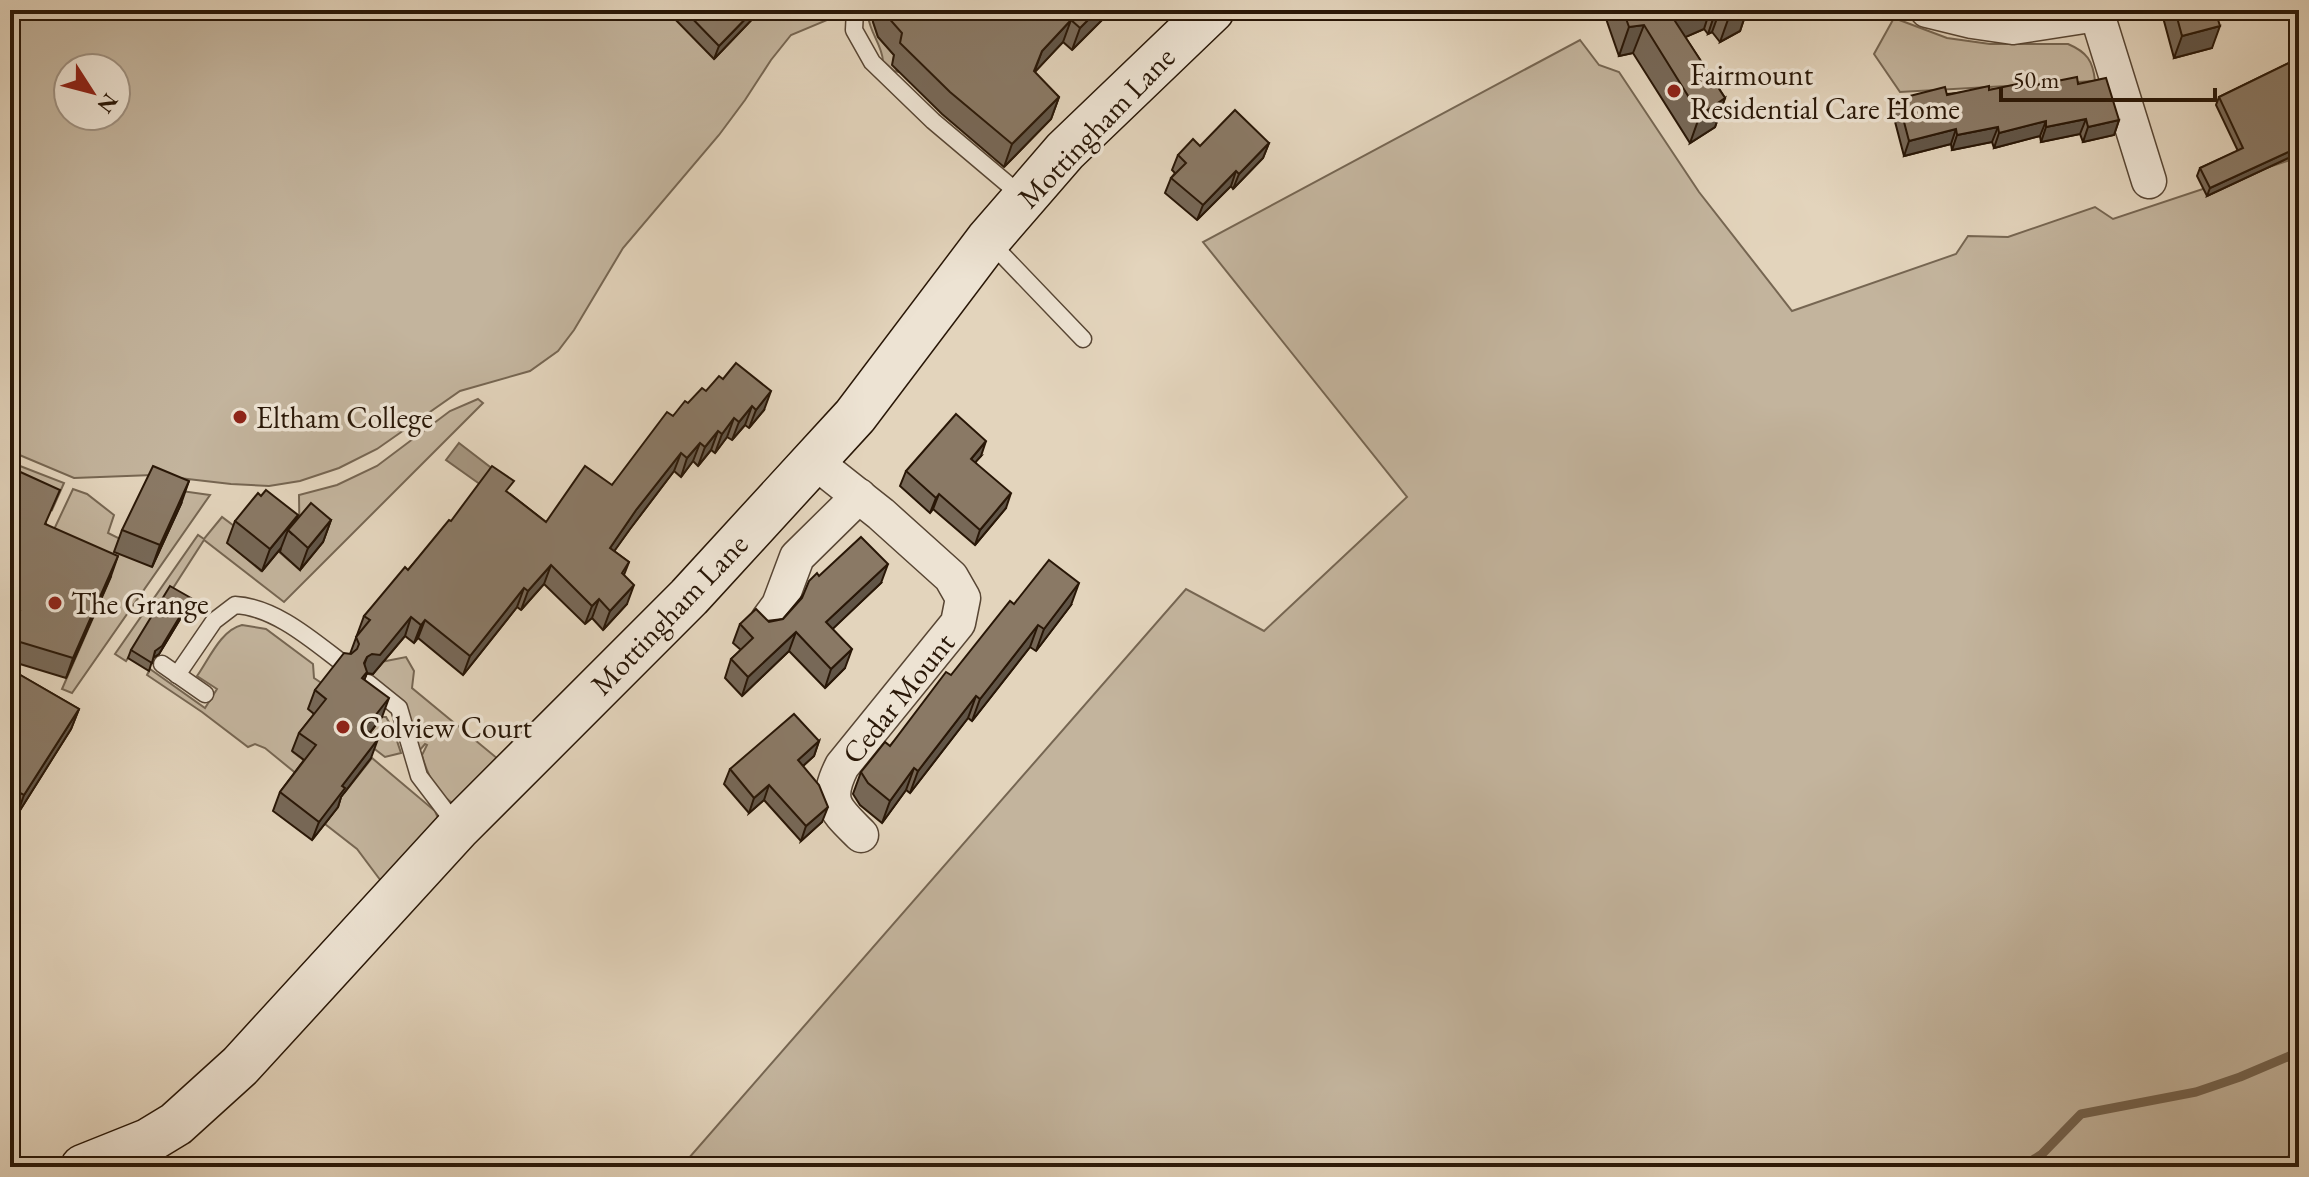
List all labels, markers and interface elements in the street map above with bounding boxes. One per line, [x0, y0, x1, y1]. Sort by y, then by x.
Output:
street label: Mottingham Lane [1009, 38, 1183, 216]
north arrow [52, 52, 132, 132]
scale bar [2001, 52, 2215, 102]
place label: Fairmount Residential Care Home [1690, 55, 1960, 128]
text: 50 m [2013, 64, 2060, 95]
marker: Fairmount Residential Care Home [1665, 82, 1683, 100]
text: N [91, 88, 125, 119]
place label: Eltham College [256, 398, 433, 437]
marker: Eltham College [231, 408, 249, 426]
street label: Mottingham Lane [582, 525, 756, 703]
place label: The Grange [71, 584, 209, 623]
marker: The Grange [46, 594, 64, 612]
street label: Cedar Mount [833, 624, 963, 772]
place label: Colview Court [359, 708, 533, 747]
marker: Colview Court [334, 718, 352, 736]

